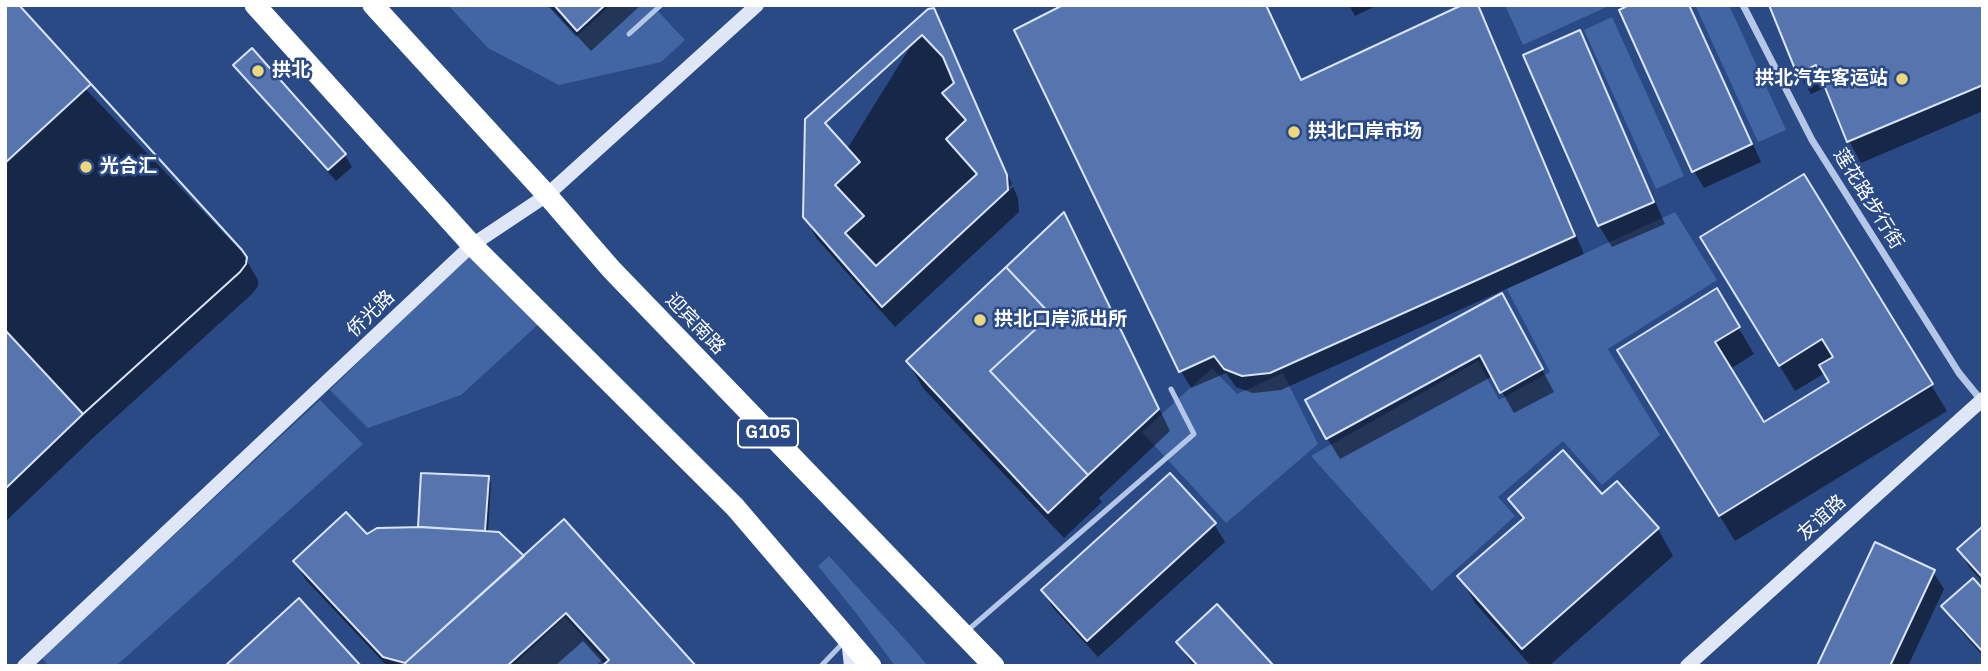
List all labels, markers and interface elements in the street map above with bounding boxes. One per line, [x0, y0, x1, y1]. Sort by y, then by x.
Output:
place label: 拱北 [272, 60, 310, 82]
marker: 拱北 [250, 63, 266, 79]
place label: 拱北汽车客运站 [1755, 68, 1888, 90]
marker: 拱北汽车客运站 [1894, 71, 1910, 87]
place label: 拱北口岸市场 [1308, 121, 1422, 143]
marker: 拱北口岸市场 [1286, 124, 1302, 140]
street label: 莲花路步行街 [1828, 145, 1908, 253]
place label: 光合汇 [100, 156, 157, 178]
marker: 光合汇 [78, 159, 94, 175]
street label: 侨光路 [343, 286, 399, 342]
street label: 迎宾南路 [660, 289, 730, 359]
place label: 拱北口岸派出所 [994, 309, 1127, 331]
marker: 拱北口岸派出所 [972, 312, 988, 328]
road number: G105 [738, 418, 798, 447]
street label: 友谊路 [1793, 490, 1851, 546]

